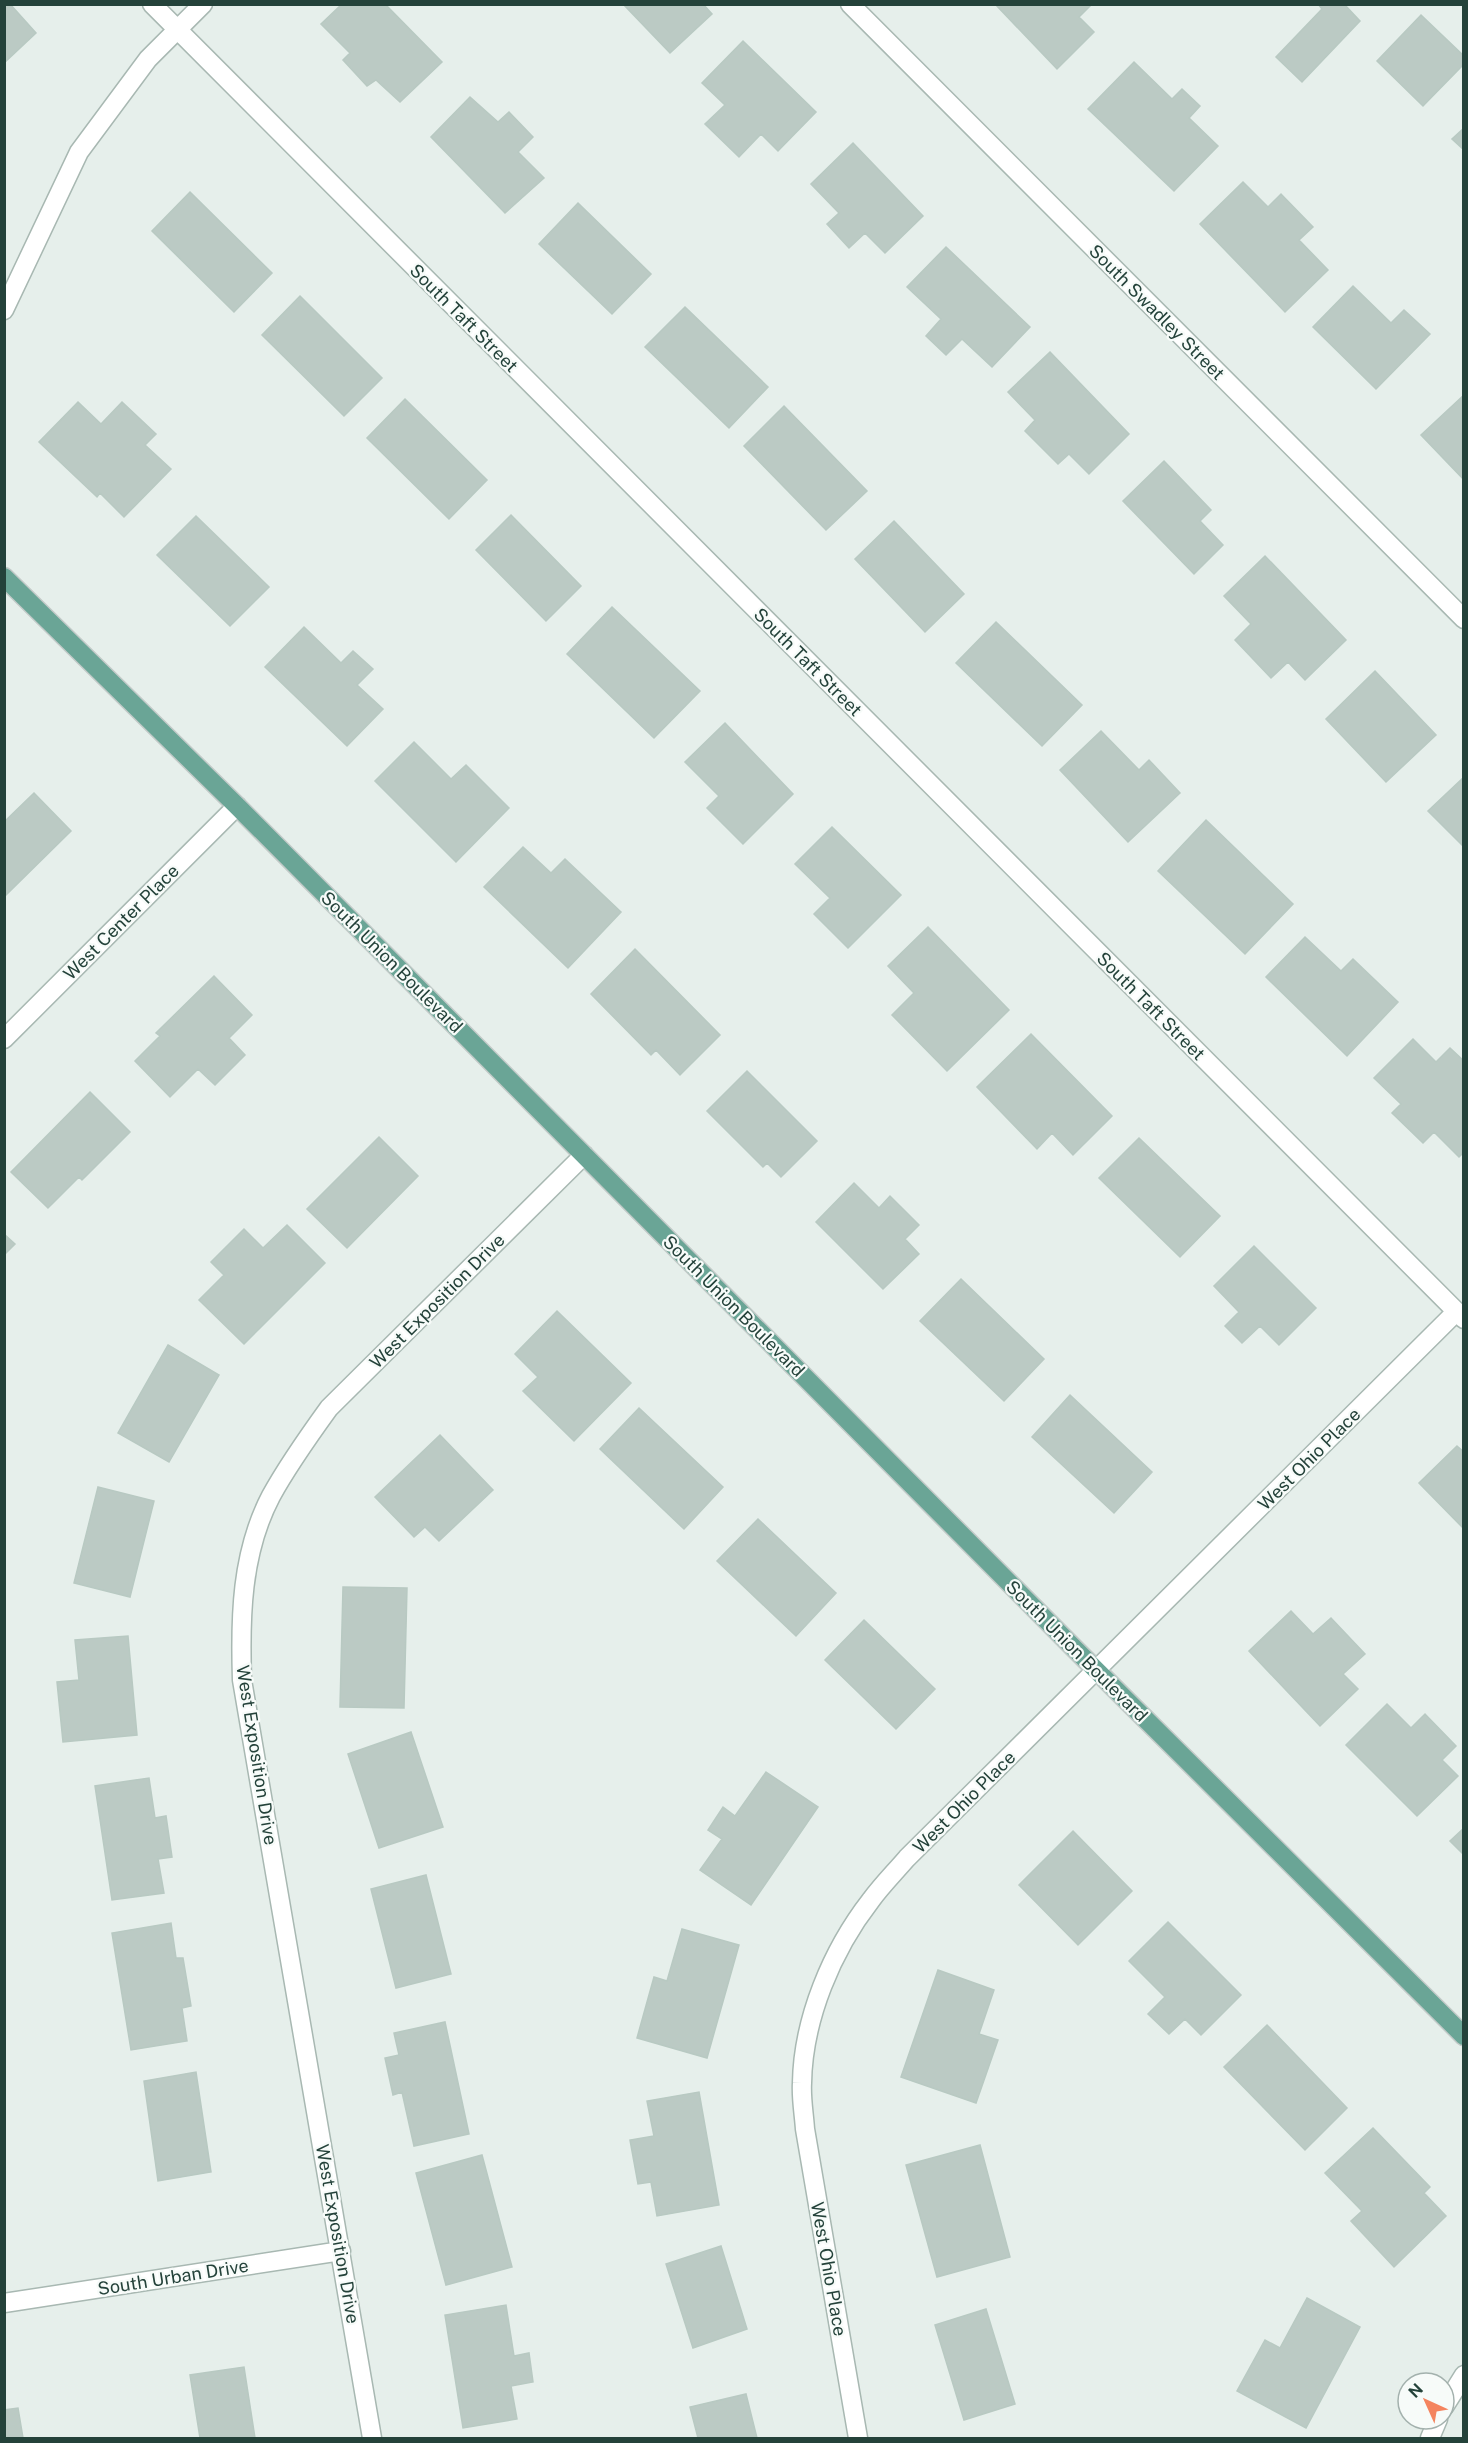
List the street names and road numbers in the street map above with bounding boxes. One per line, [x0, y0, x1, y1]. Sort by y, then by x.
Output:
street label: South Swadley Street [1085, 240, 1229, 384]
street label: South Taft Street [406, 260, 522, 376]
street label: South Taft Street [750, 604, 866, 720]
street label: West Center Place [59, 860, 183, 984]
street label: South Union Boulevard [317, 887, 467, 1037]
street label: South Taft Street [1093, 948, 1209, 1064]
street label: West Exposition Drive [365, 1229, 509, 1373]
street label: South Union Boulevard [659, 1231, 809, 1381]
street label: West Ohio Place [1254, 1404, 1364, 1514]
street label: South Union Boulevard [1002, 1576, 1152, 1726]
street label: West Exposition Drive [232, 1664, 282, 1846]
street label: West Ohio Place [909, 1747, 1019, 1857]
street label: West Exposition Drive [312, 2143, 364, 2325]
street label: West Ohio Place [807, 2200, 851, 2338]
street label: South Urban Drive [96, 2255, 250, 2299]

